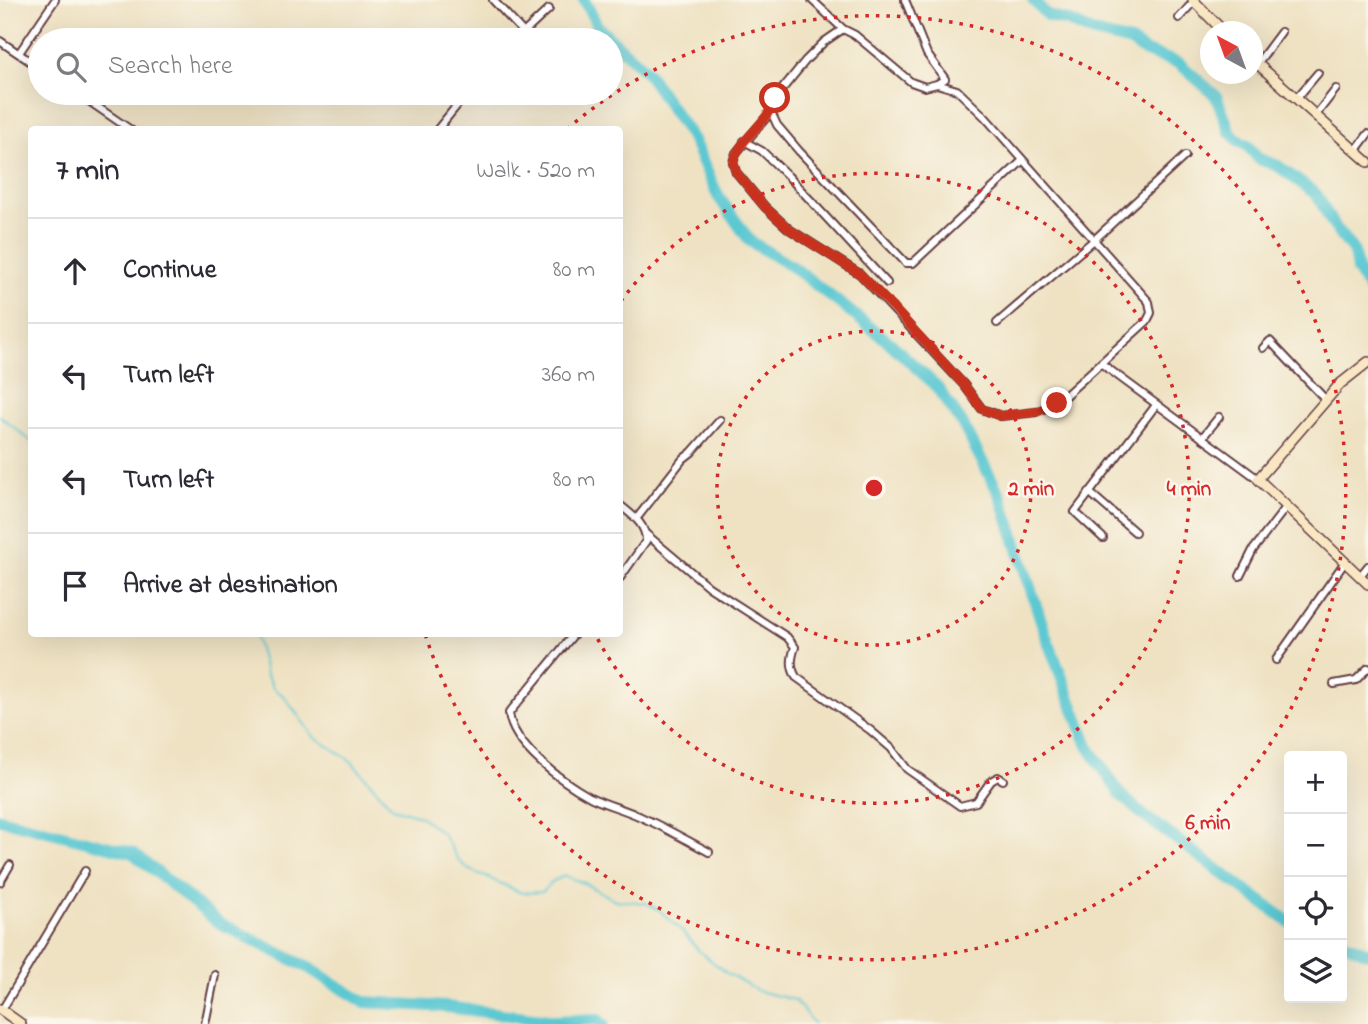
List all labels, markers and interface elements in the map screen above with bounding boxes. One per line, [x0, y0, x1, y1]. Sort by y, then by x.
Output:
north arrow [1200, 21, 1263, 84]
search box [28, 28, 623, 105]
icon: search [52, 48, 90, 86]
text: Search here [108, 48, 233, 86]
route start [759, 82, 790, 113]
text: 7 min [56, 150, 119, 194]
text: Walk · 520 m [476, 155, 595, 188]
icon: ahead [56, 252, 94, 290]
text: Continue [123, 252, 216, 290]
text: 80 m [553, 254, 595, 287]
icon: left [56, 357, 94, 395]
text: Turn left [123, 357, 214, 395]
text: 360 m [542, 359, 595, 392]
route end [1041, 387, 1072, 418]
icon: left [56, 462, 94, 500]
text: Turn left [123, 462, 214, 500]
text: 80 m [553, 464, 595, 497]
text: 2 min [1007, 475, 1054, 505]
text: 4 min [1167, 475, 1211, 505]
centre of rings [862, 476, 886, 500]
icon: arrive [56, 567, 94, 605]
text: Arrive at destination [123, 567, 338, 605]
map controls [1284, 751, 1347, 1003]
button: + [1284, 751, 1347, 814]
text: 6 min [1186, 809, 1230, 839]
button: − [1284, 814, 1347, 877]
button: locate [1284, 877, 1347, 940]
button: layers [1284, 940, 1347, 1003]

